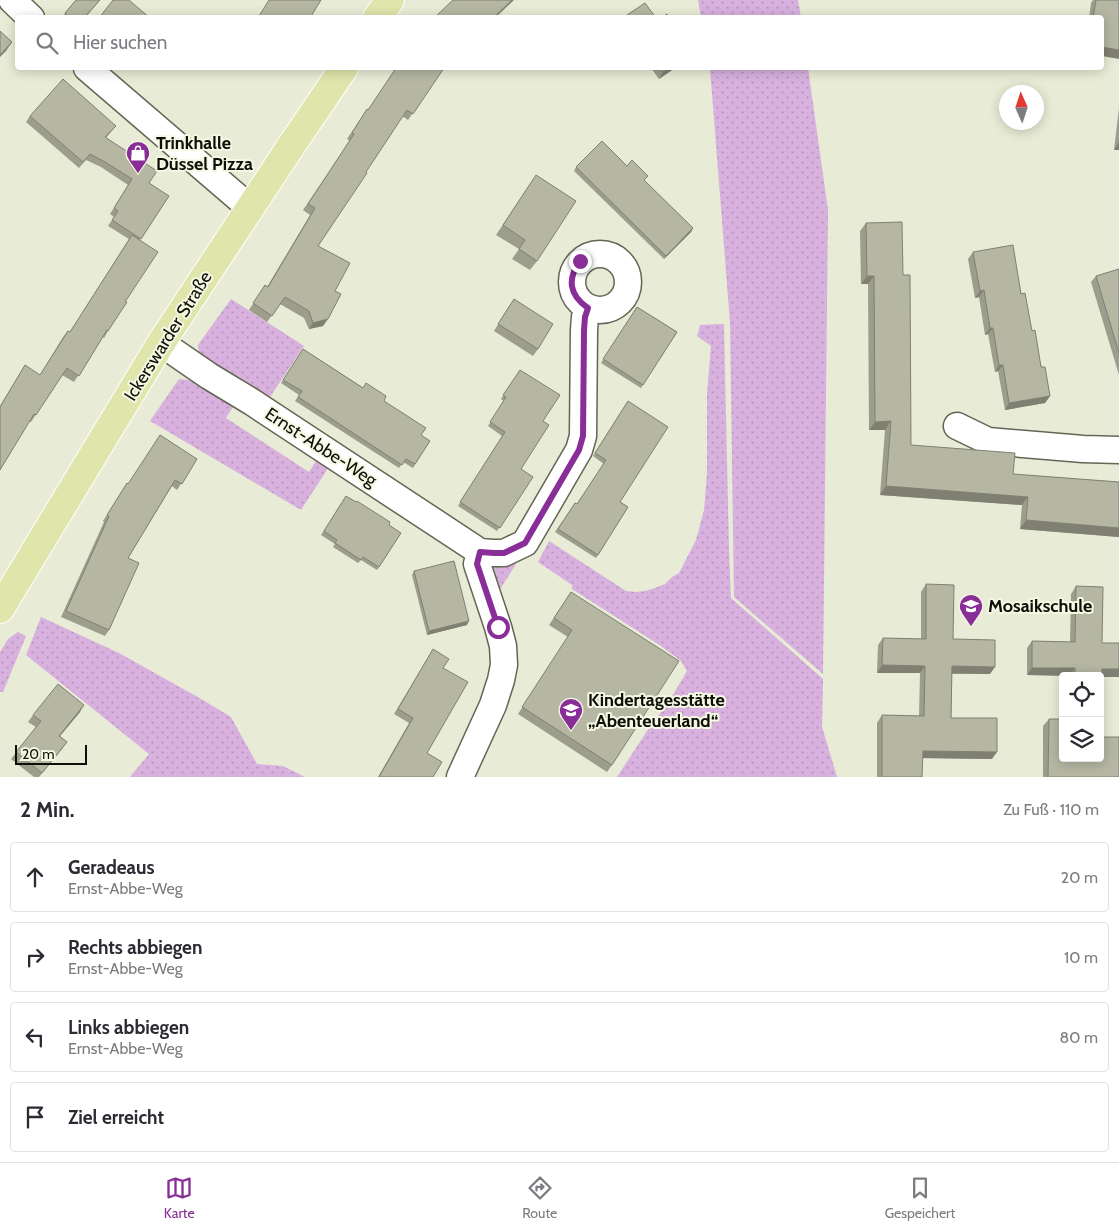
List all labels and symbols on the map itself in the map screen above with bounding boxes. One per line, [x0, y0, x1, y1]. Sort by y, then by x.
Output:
north arrow [999, 85, 1044, 130]
place label: Trinkhalle Düssel Pizza [156, 132, 253, 175]
shop icon: Trinkhalle Düssel Pizza [125, 140, 151, 174]
route end [569, 250, 592, 273]
street label: Ickerswarder Straße [119, 267, 217, 405]
street label: Ernst-Abbe-Weg [261, 403, 382, 492]
school or university icon: Mosaikschule [958, 593, 984, 627]
place label: Mosaikschule [988, 595, 1092, 617]
route start [487, 616, 510, 639]
place label: Kindertagesstätte „Abenteuerland“ [588, 689, 725, 732]
school or university icon: Kindertagesstätte „Abenteuerland“ [558, 697, 584, 731]
scale bar [15, 742, 88, 765]

